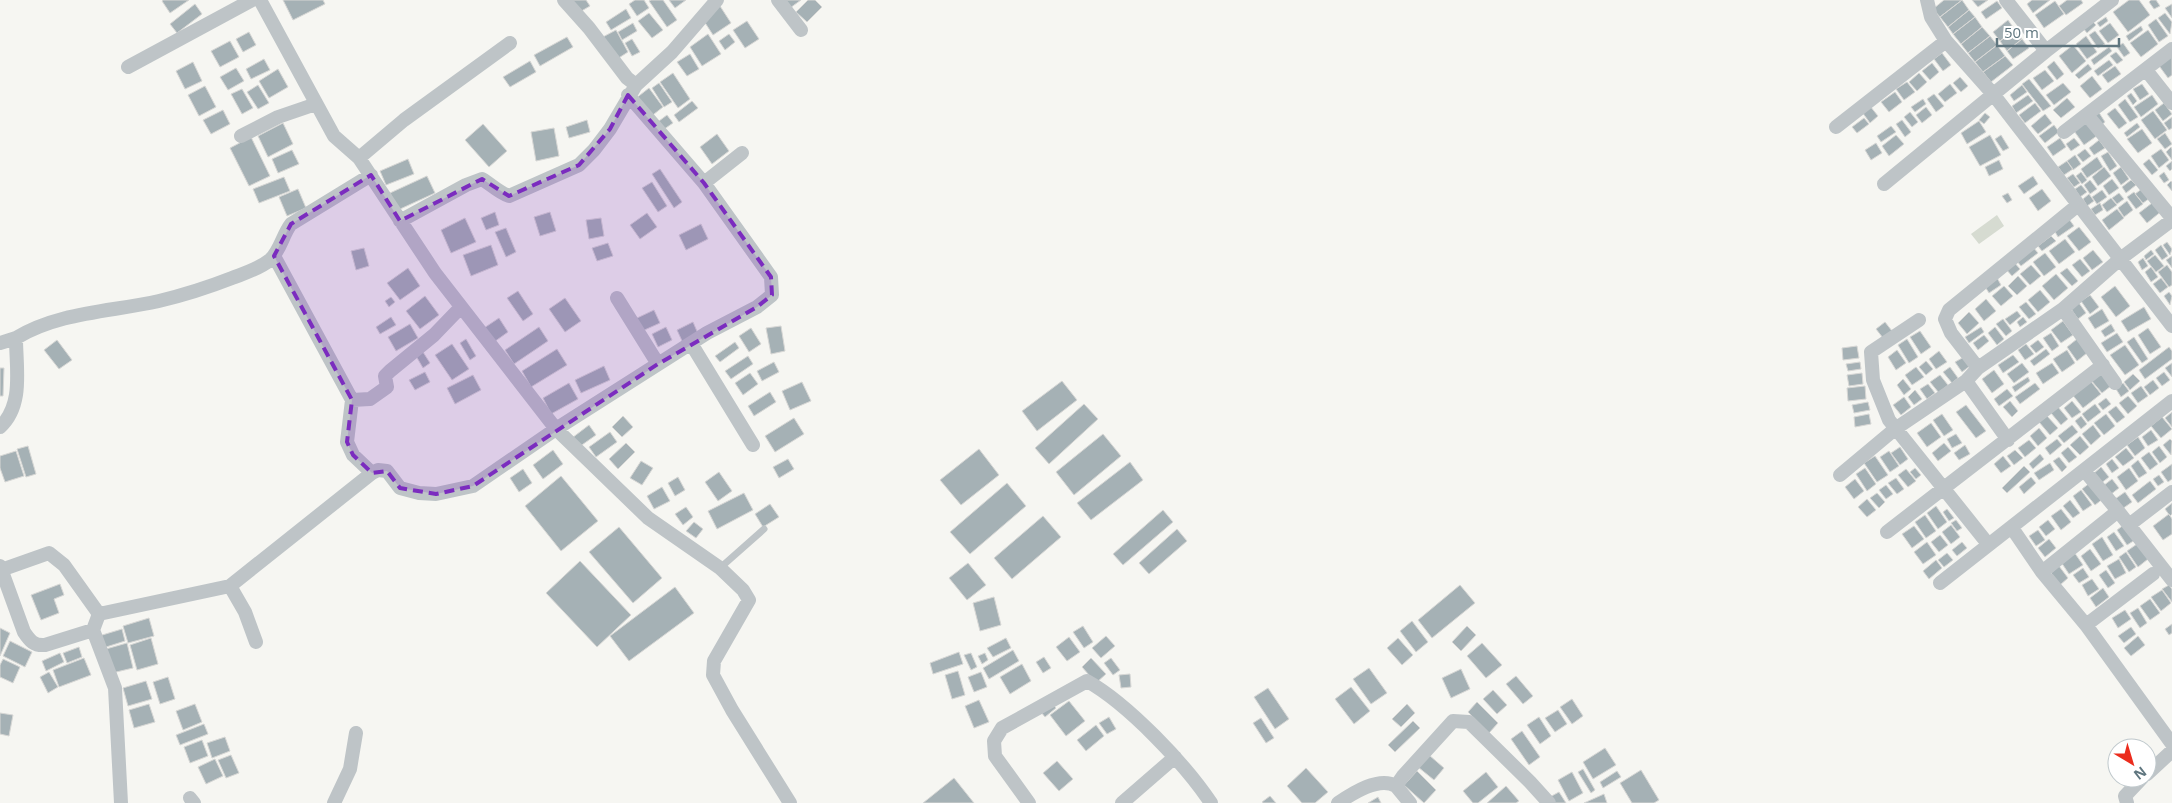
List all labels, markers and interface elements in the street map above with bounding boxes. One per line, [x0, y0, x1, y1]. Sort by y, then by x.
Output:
scale bar [1997, 15, 2120, 47]
text: 50 m [2004, 22, 2039, 42]
north arrow [2107, 738, 2157, 788]
text: N [2130, 763, 2151, 785]

